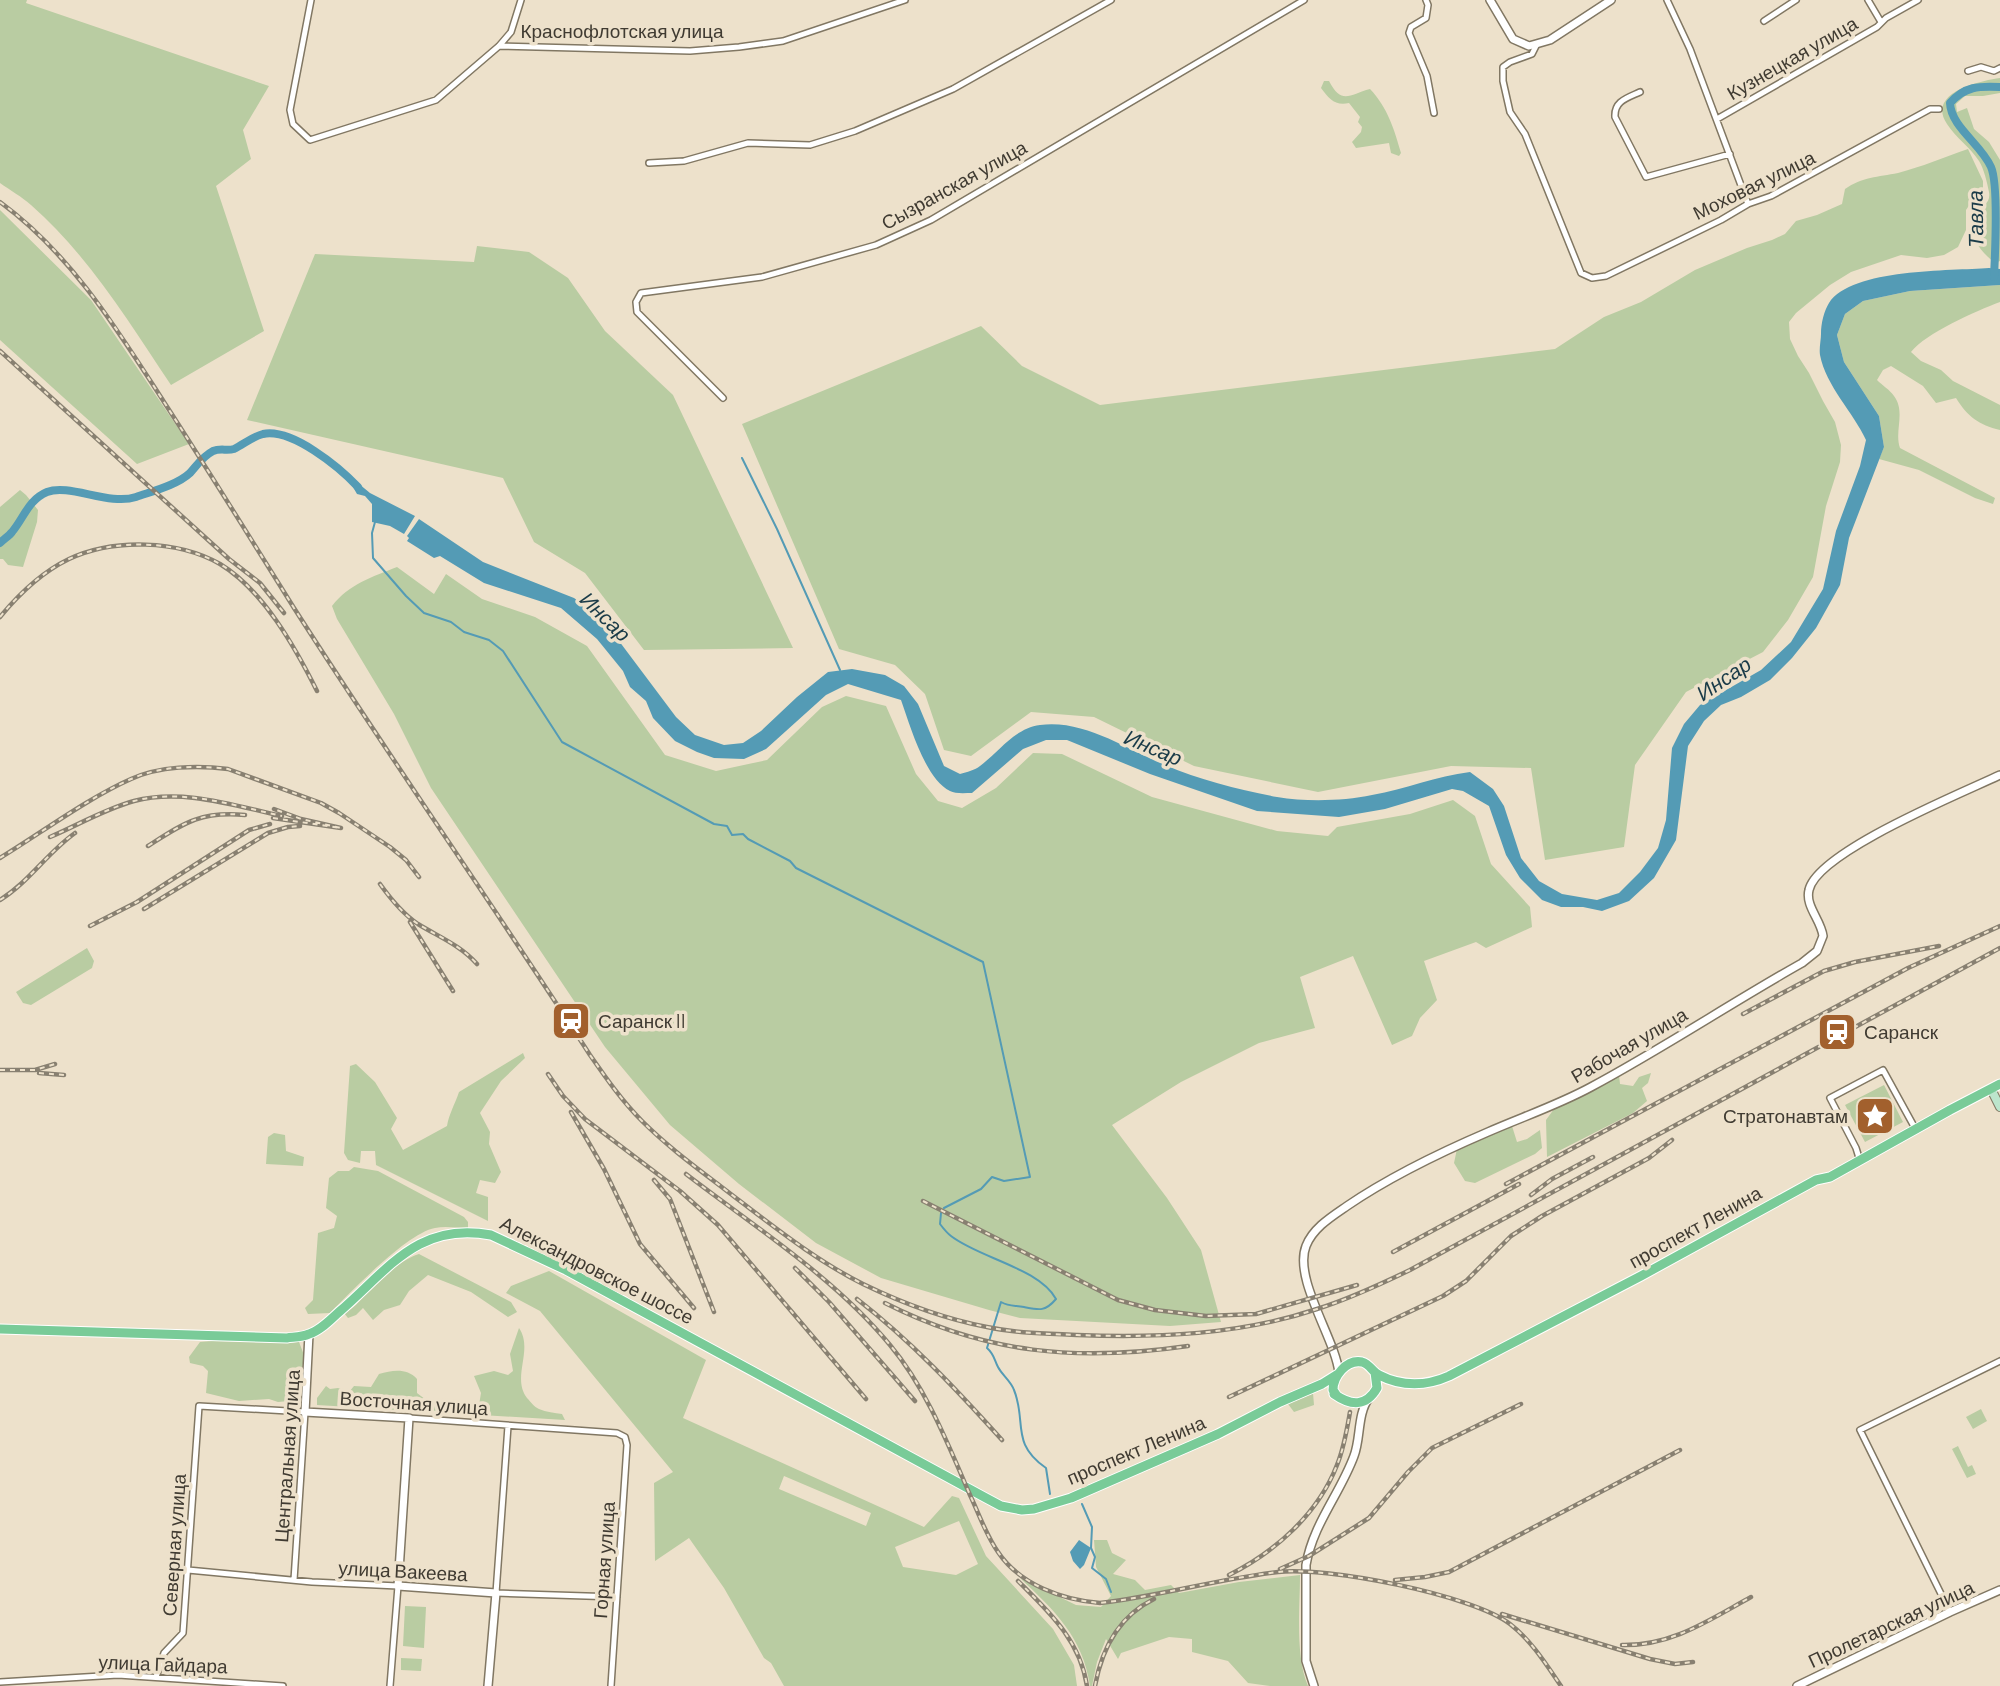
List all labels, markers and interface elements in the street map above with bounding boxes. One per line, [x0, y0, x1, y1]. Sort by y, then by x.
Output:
street label: Кузнецкая улица [1722, 11, 1861, 104]
street label: Краснофлотская улица [520, 19, 724, 42]
street label: Сызранская улица [877, 135, 1031, 234]
street label: Моховая улица [1689, 145, 1819, 224]
water label: Тавла [1961, 190, 1988, 248]
water label: Инсар [576, 586, 636, 646]
water label: Инсар [1691, 650, 1755, 705]
water label: Инсар [1121, 723, 1186, 770]
station icon: Саранск II [550, 1000, 592, 1042]
street label: Рабочая улица [1567, 1002, 1691, 1087]
place label: Саранск II [598, 1009, 686, 1032]
station icon: Саранск [1816, 1011, 1858, 1053]
place label: Саранск [1864, 1020, 1939, 1043]
place icon: Стратонавтам [1854, 1095, 1896, 1137]
place label: Стратонавтам [1723, 1104, 1848, 1127]
street label: проспект Ленина [1624, 1180, 1765, 1273]
street label: Александровское шоссе [497, 1211, 698, 1328]
street label: Центральная улица [269, 1368, 304, 1543]
street label: Восточная улица [339, 1386, 489, 1419]
street label: проспект Ленина [1063, 1410, 1209, 1489]
street label: Северная улица [157, 1473, 190, 1617]
street label: Горная улица [588, 1500, 619, 1619]
street label: улица Вакеева [338, 1556, 469, 1585]
street label: Пролетарская улица [1804, 1575, 1978, 1672]
street label: улица Гайдара [98, 1650, 228, 1677]

